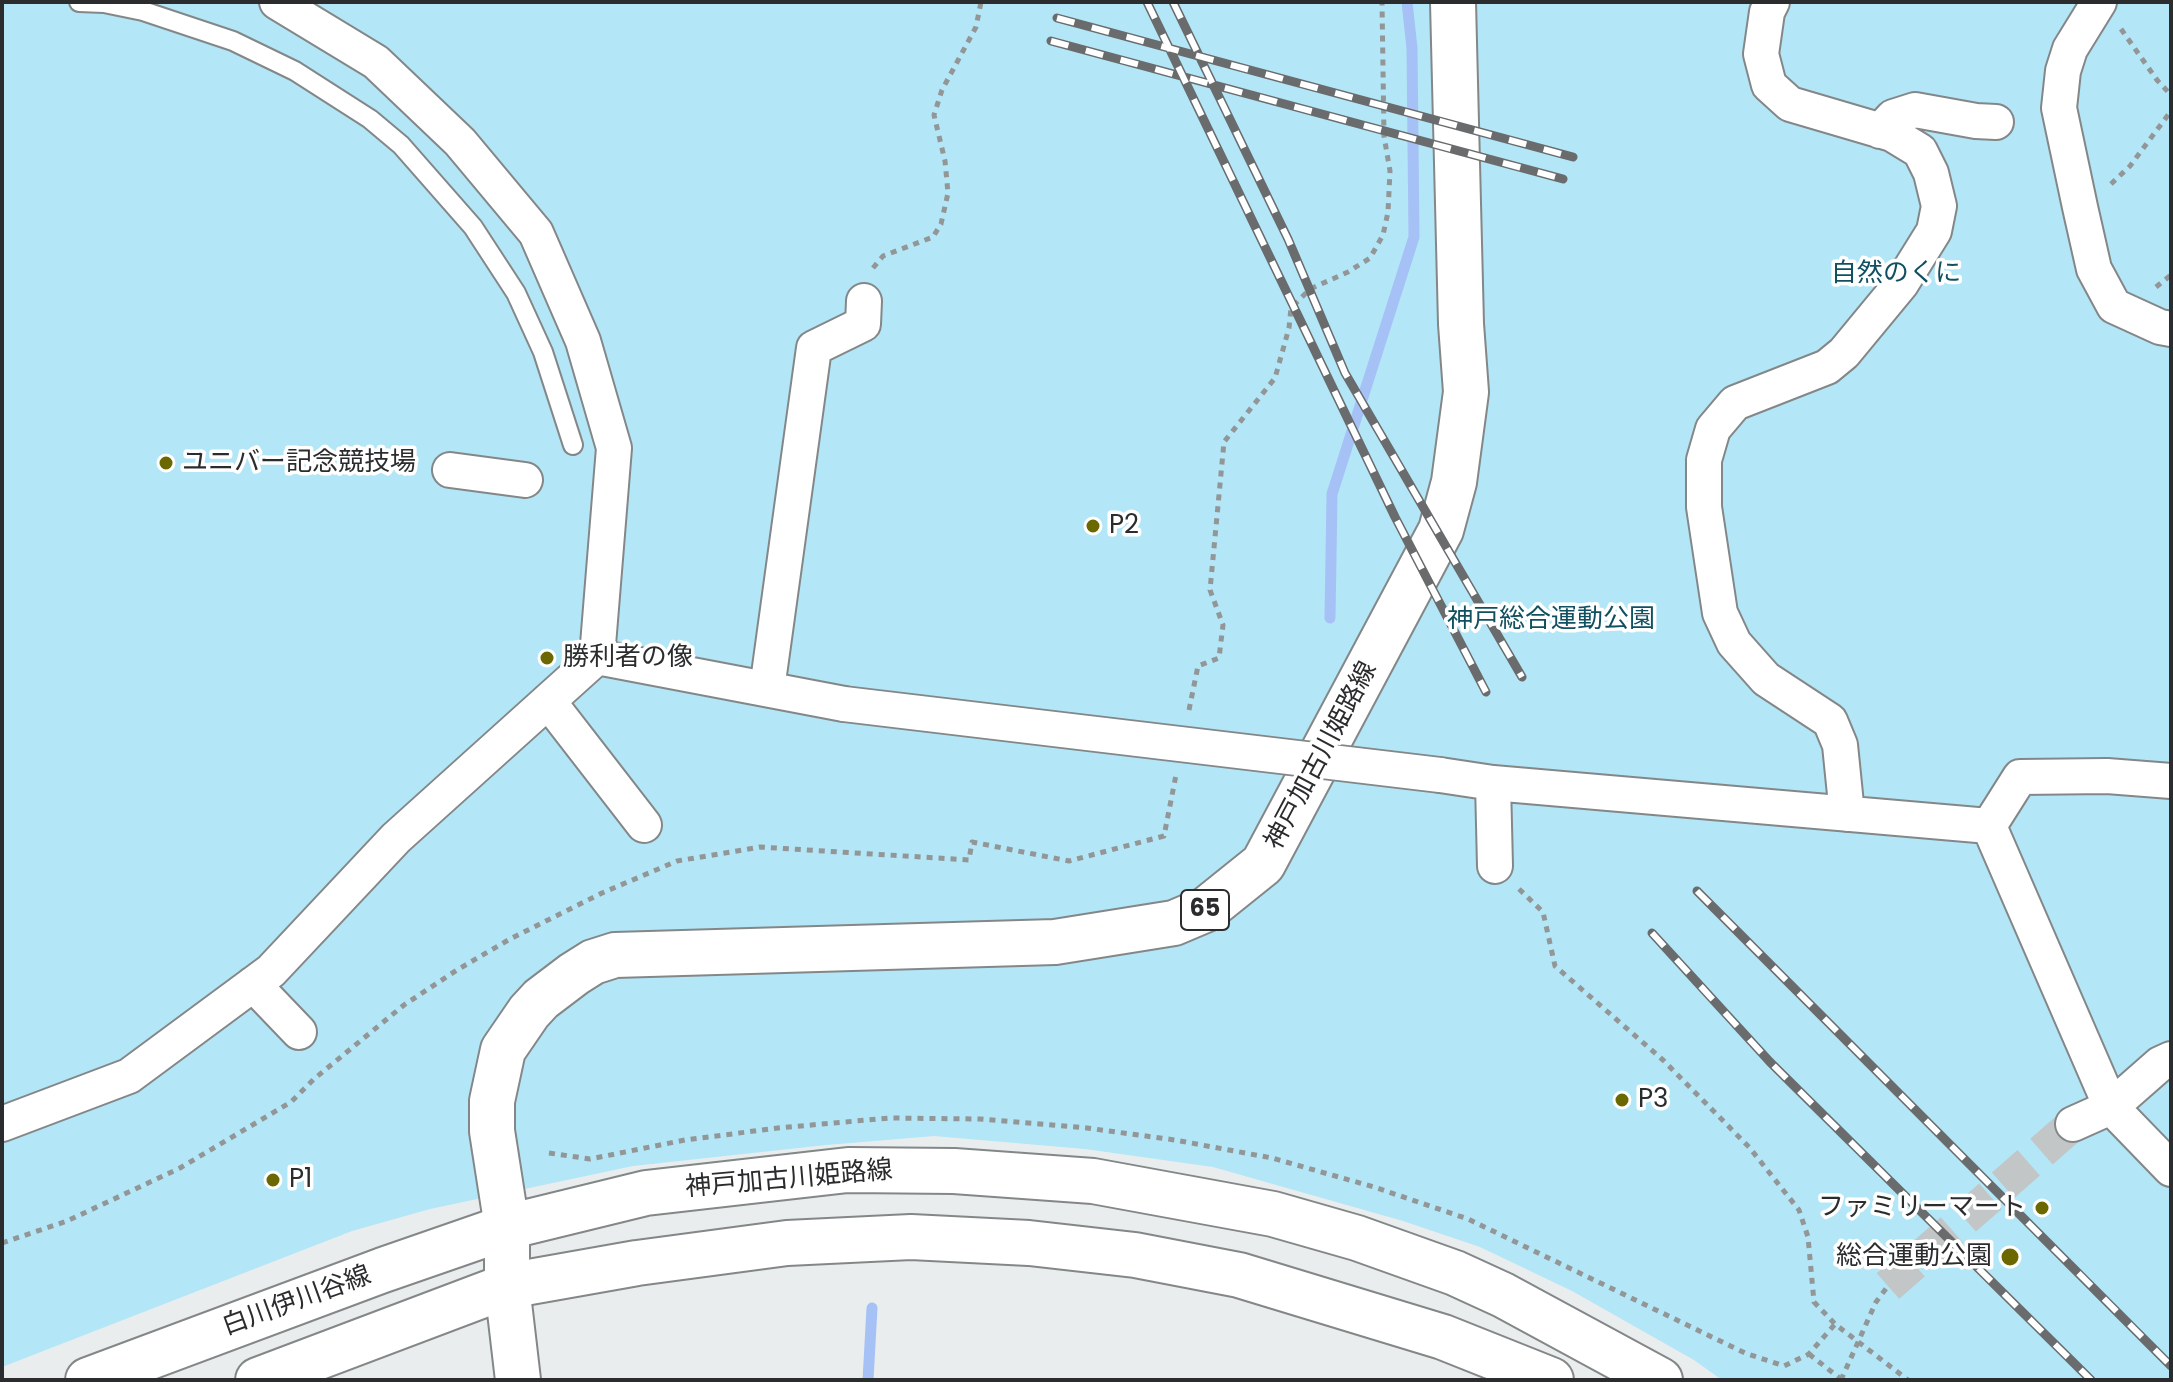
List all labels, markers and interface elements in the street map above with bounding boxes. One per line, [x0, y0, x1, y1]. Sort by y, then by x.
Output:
park label: 自然のくに [1831, 258, 1961, 290]
place label: ユニバー記念競技場 [182, 447, 416, 479]
marker: ユニバー記念競技場 [157, 454, 175, 472]
place label: P2 [1109, 510, 1139, 542]
marker: P2 [1084, 517, 1102, 535]
park label: 神戸総合運動公園 [1447, 604, 1655, 636]
place label: 勝利者の像 [563, 642, 693, 674]
marker: 勝利者の像 [538, 649, 556, 667]
street label: 神戸加古川姫路線 [1259, 657, 1385, 855]
road number: 65 [1181, 890, 1229, 930]
place label: P3 [1638, 1084, 1668, 1116]
marker: P3 [1613, 1091, 1631, 1109]
street label: 神戸加古川姫路線 [684, 1155, 894, 1205]
place label: P1 [289, 1164, 312, 1196]
marker: P1 [264, 1171, 282, 1189]
place label: ファミリーマート [1818, 1192, 2026, 1224]
marker: ファミリーマート [2033, 1199, 2051, 1217]
place label: 総合運動公園 [1836, 1241, 1992, 1273]
marker: 総合運動公園 [1999, 1246, 2021, 1268]
street label: 白川伊川谷線 [218, 1261, 376, 1343]

